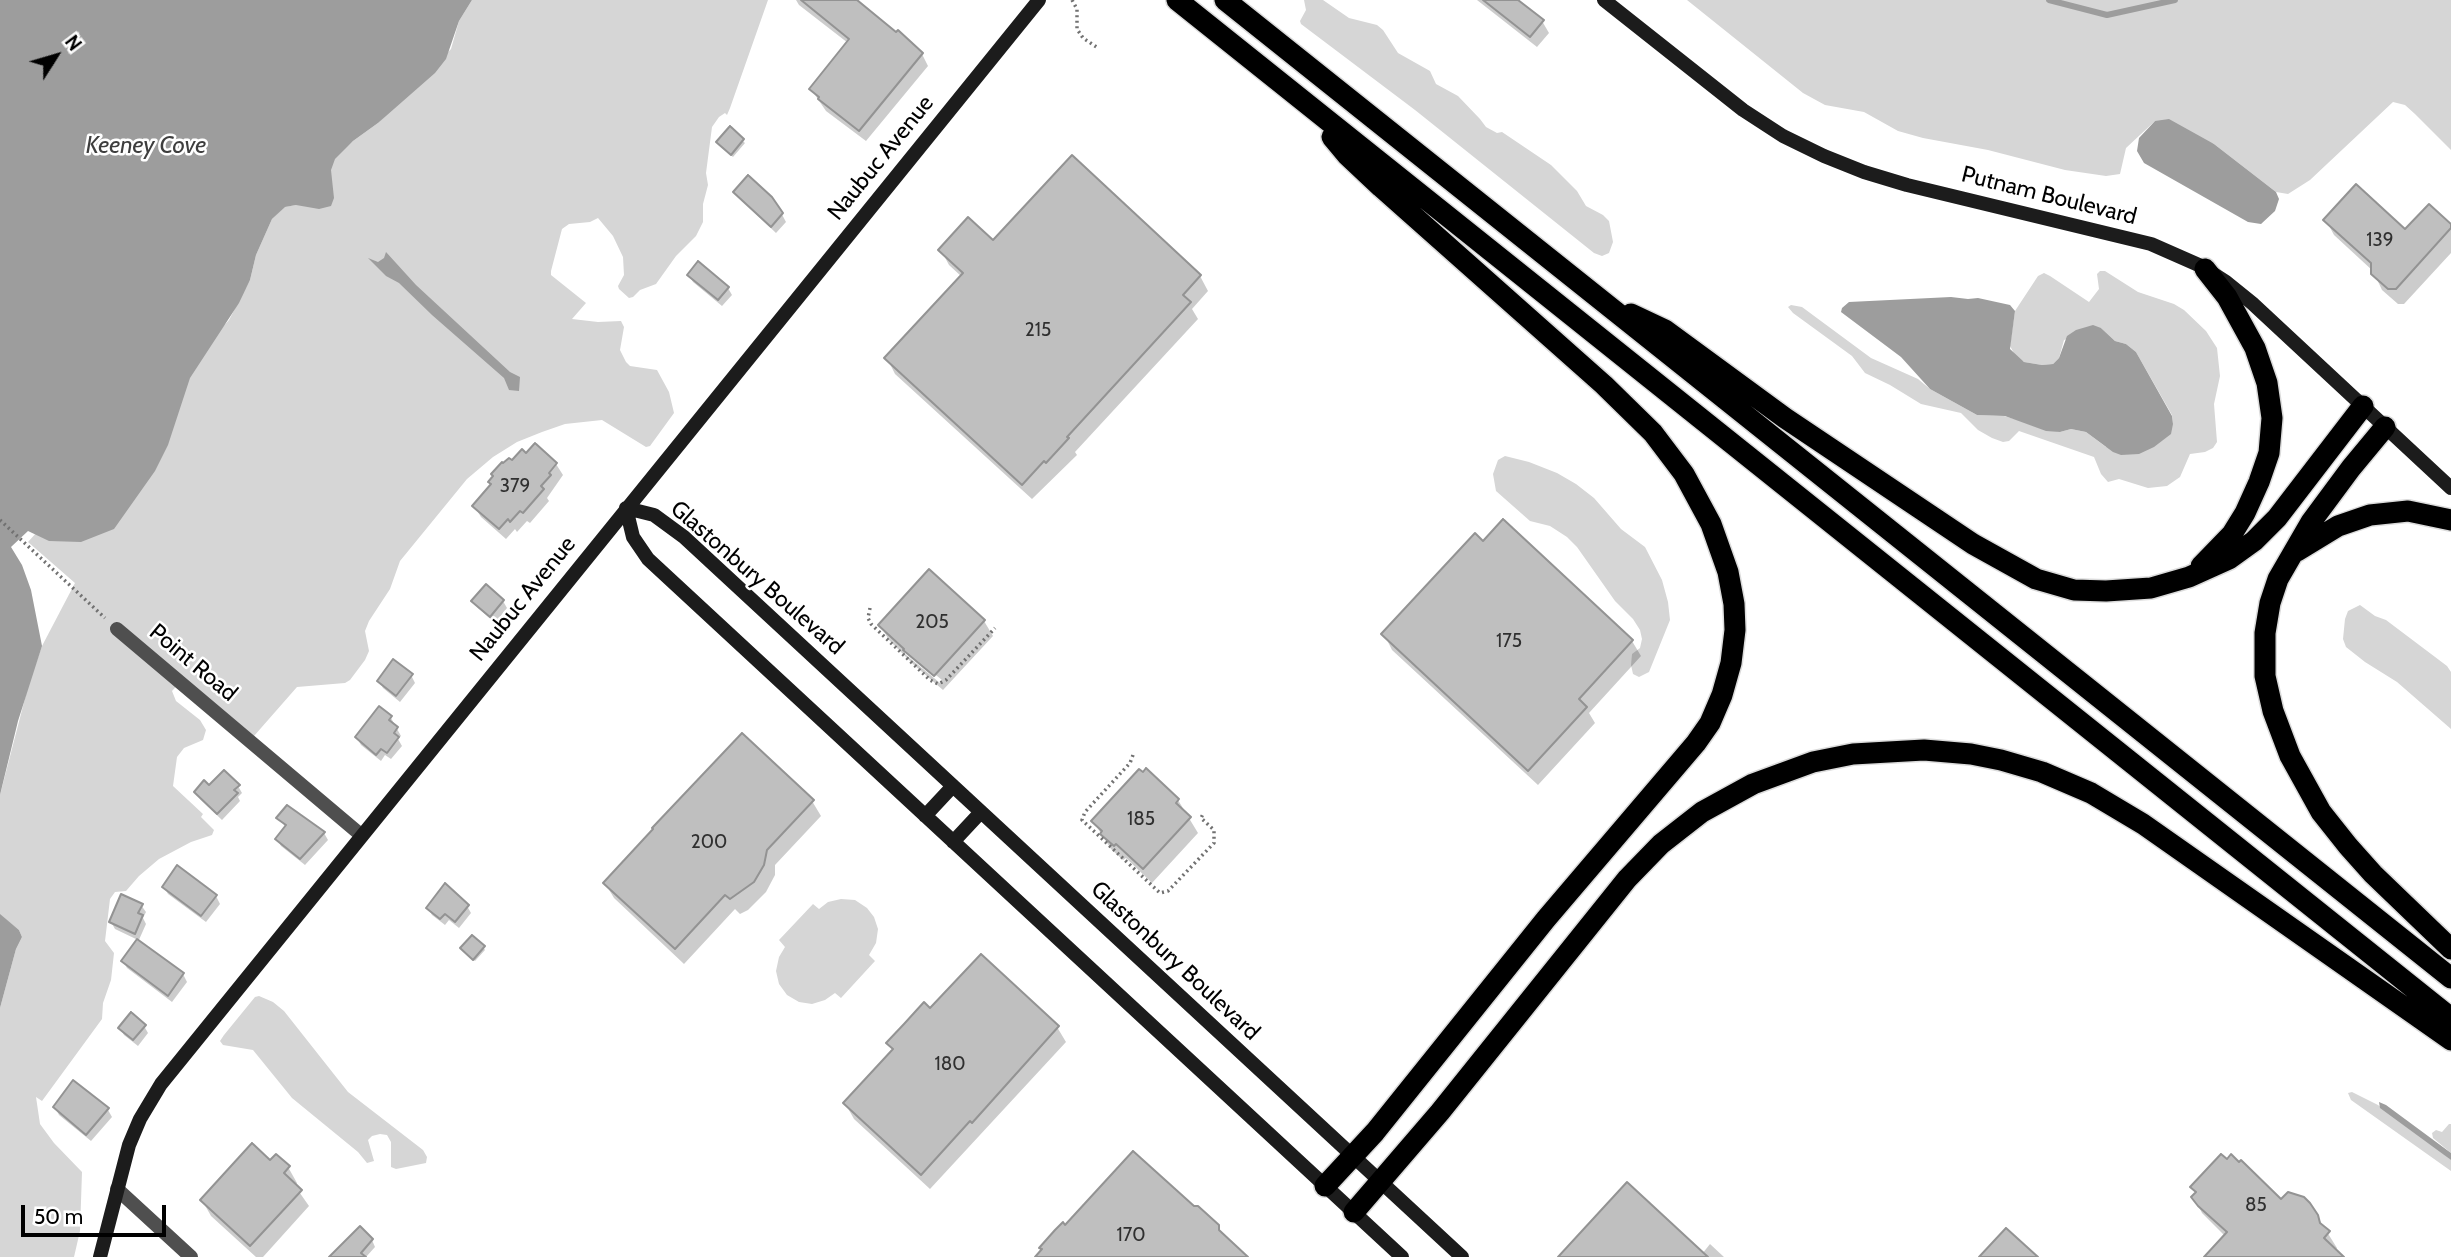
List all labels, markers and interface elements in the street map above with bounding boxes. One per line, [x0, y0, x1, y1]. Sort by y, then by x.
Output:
north arrow [21, 21, 91, 91]
text: N [60, 31, 86, 55]
street label: Naubuc Avenue [822, 90, 940, 226]
water label: Keeney Cove [86, 132, 206, 160]
street label: Putnam Boulevard [1959, 161, 2139, 231]
house number: 139 [2366, 229, 2394, 251]
house number: 215 [1025, 319, 1051, 341]
house number: 379 [500, 475, 530, 497]
street label: Glastonbury Boulevard [665, 495, 849, 661]
street label: Naubuc Avenue [464, 531, 582, 667]
house number: 205 [915, 611, 949, 633]
street label: Point Road [144, 618, 242, 708]
house number: 175 [1496, 630, 1522, 652]
house number: 185 [1127, 808, 1155, 830]
house number: 200 [691, 831, 727, 853]
street label: Glastonbury Boulevard [1085, 876, 1265, 1046]
house number: 180 [935, 1053, 965, 1075]
scale bar [24, 1190, 170, 1234]
house number: 85 [2245, 1194, 2267, 1216]
text: 50 m [34, 1204, 83, 1229]
house number: 170 [1117, 1224, 1145, 1246]

